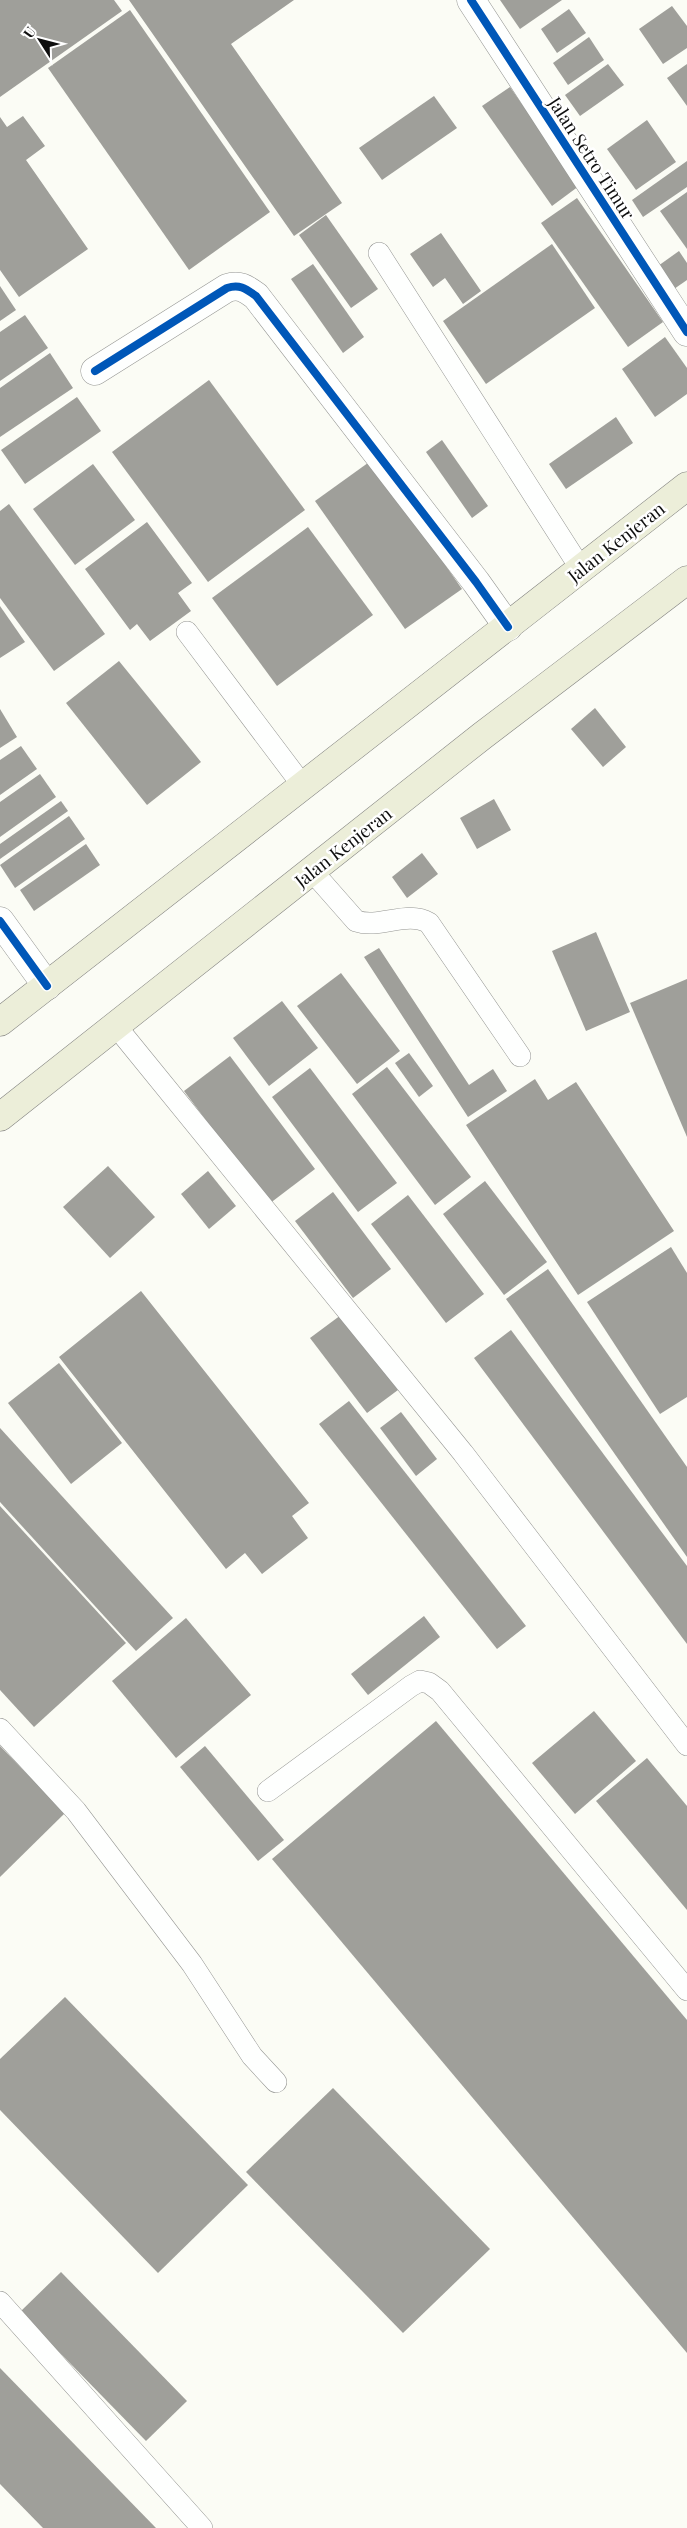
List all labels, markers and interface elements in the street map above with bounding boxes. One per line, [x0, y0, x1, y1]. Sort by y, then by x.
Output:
north arrow [15, 15, 65, 65]
text: U [19, 22, 40, 42]
street label: Jalan Setro Timur [543, 91, 641, 224]
street label: Jalan Kenjeran [562, 496, 670, 588]
street label: Jalan Kenjeran [289, 801, 397, 893]

